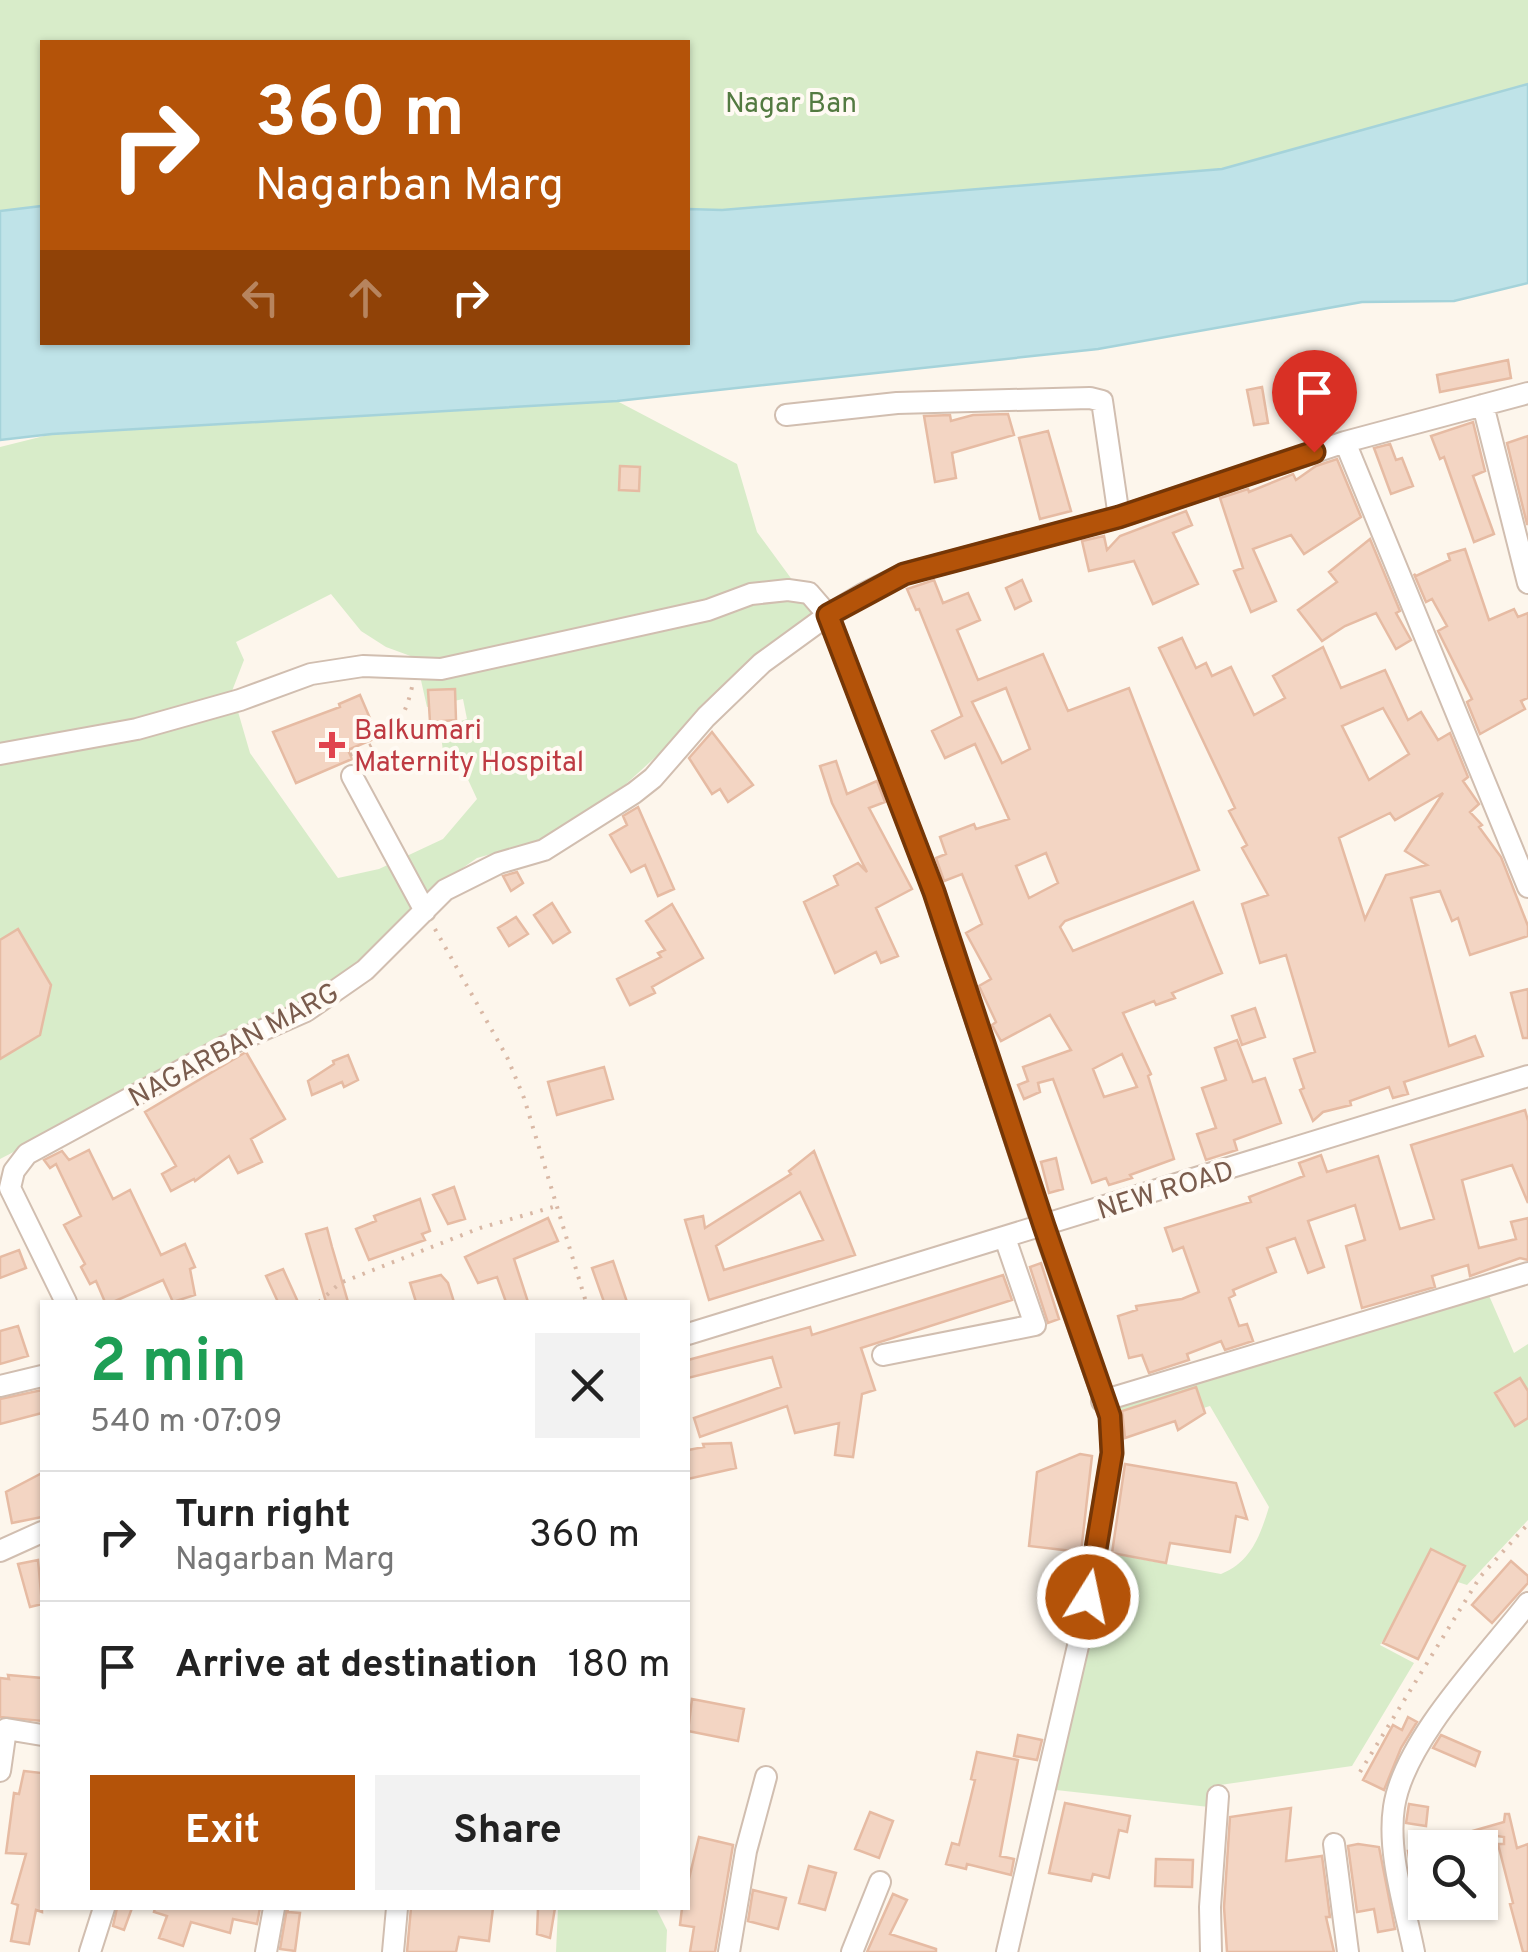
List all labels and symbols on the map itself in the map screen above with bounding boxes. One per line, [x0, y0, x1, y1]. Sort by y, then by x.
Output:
park label: Nagar Ban [725, 87, 857, 123]
pin [1272, 350, 1357, 453]
place label: Balkumari Maternity Hospital [354, 714, 584, 782]
marker: Balkumari Maternity Hospital [319, 732, 345, 758]
street label: NAGARBAN MARG [123, 976, 346, 1117]
street label: NEW ROAD [1093, 1154, 1239, 1230]
position arrow [1036, 1545, 1140, 1649]

